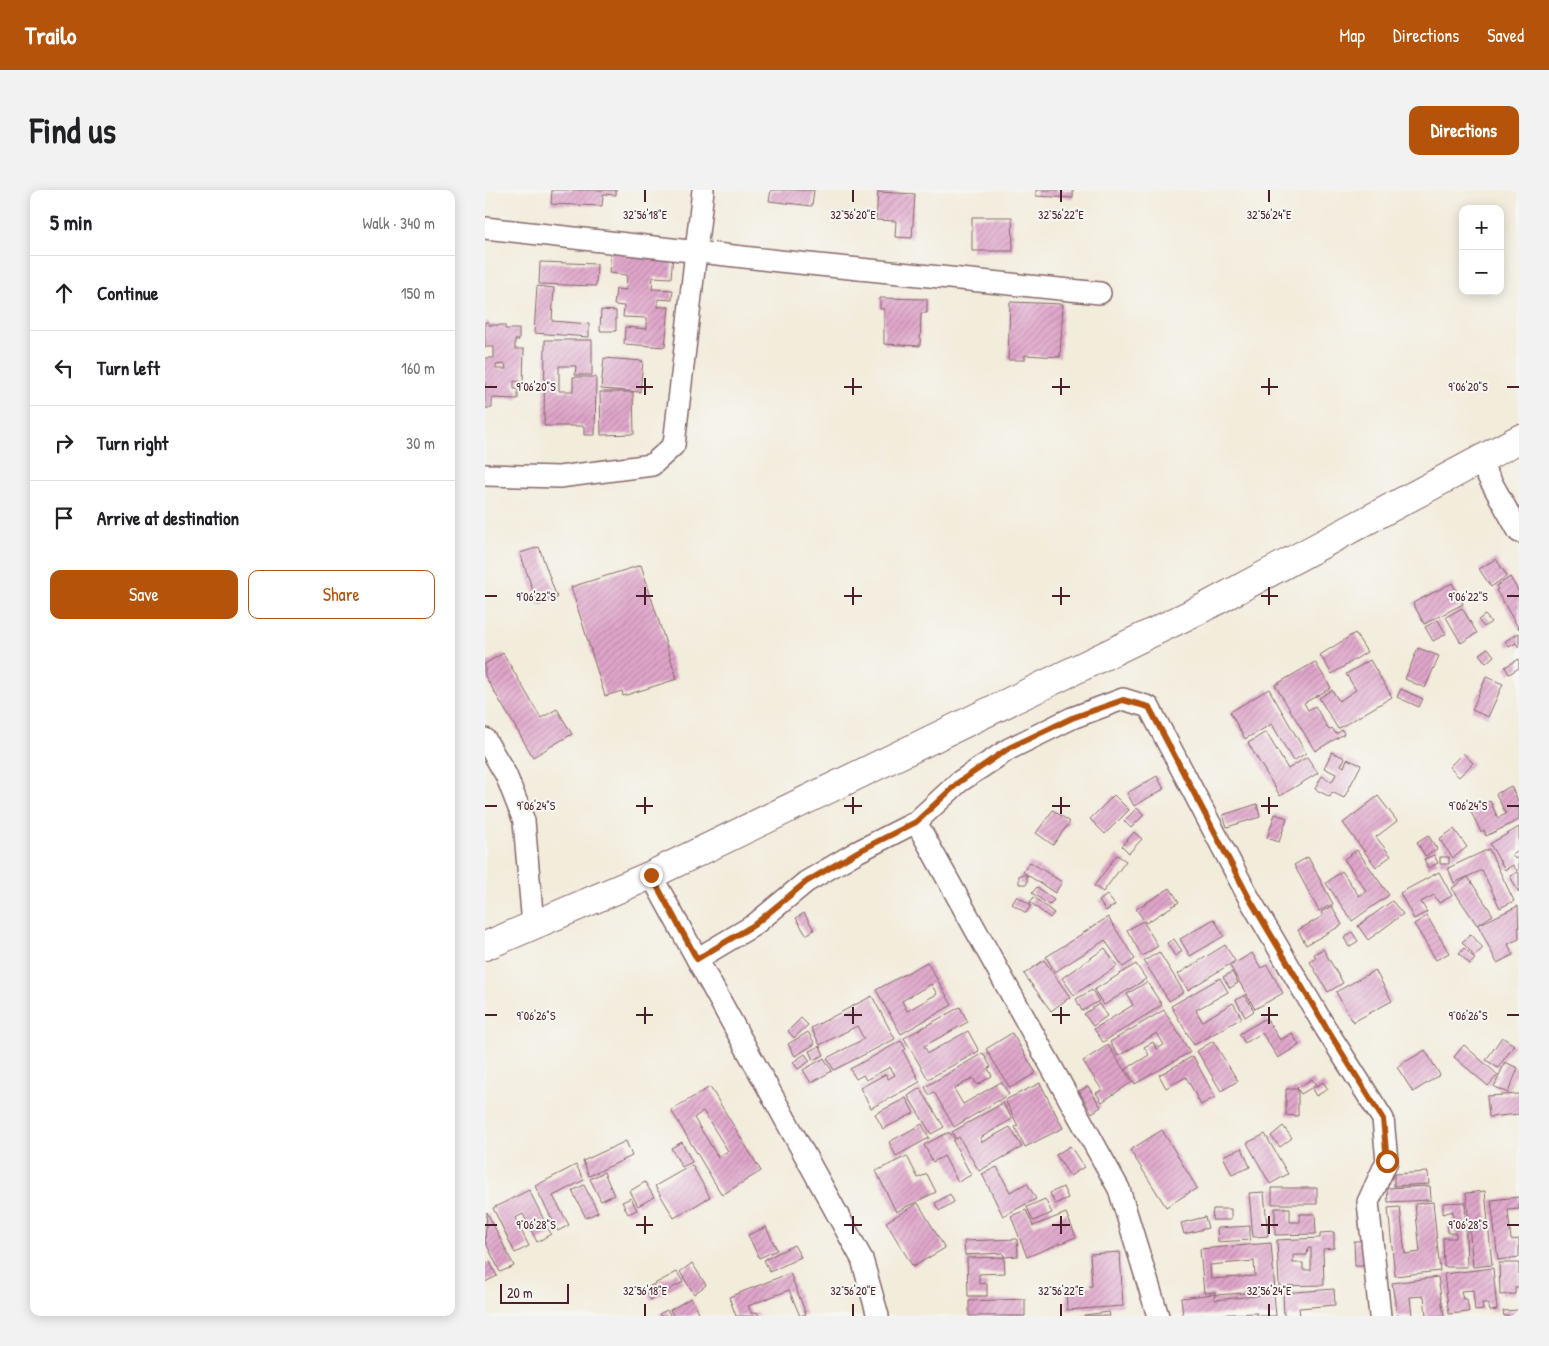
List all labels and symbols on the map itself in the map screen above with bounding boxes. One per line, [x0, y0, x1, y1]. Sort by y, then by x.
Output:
text: 32°56'18"E [623, 206, 668, 223]
text: 32°56'20"E [830, 206, 876, 223]
text: 32°56'22"E [1038, 206, 1085, 223]
text: 32°56'24"E [1247, 206, 1292, 223]
text: 9°06'20"S [516, 378, 556, 395]
text: 9°06'20"S [1448, 378, 1488, 395]
text: 9°06'22"S [516, 588, 556, 605]
text: 9°06'22"S [1448, 588, 1488, 605]
text: 9°06'24"S [517, 797, 556, 814]
text: 9°06'24"S [1449, 797, 1488, 814]
route end [640, 864, 663, 887]
text: 9°06'26"S [517, 1007, 556, 1024]
text: 9°06'26"S [1449, 1007, 1488, 1024]
route start [1376, 1150, 1399, 1173]
text: 9°06'28"S [516, 1216, 556, 1233]
text: 9°06'28"S [1448, 1216, 1488, 1233]
scale bar [500, 1281, 569, 1304]
text: 32°56'18"E [623, 1282, 668, 1299]
text: 32°56'20"E [830, 1282, 876, 1299]
text: 32°56'22"E [1038, 1282, 1085, 1299]
text: 32°56'24"E [1247, 1282, 1292, 1299]

